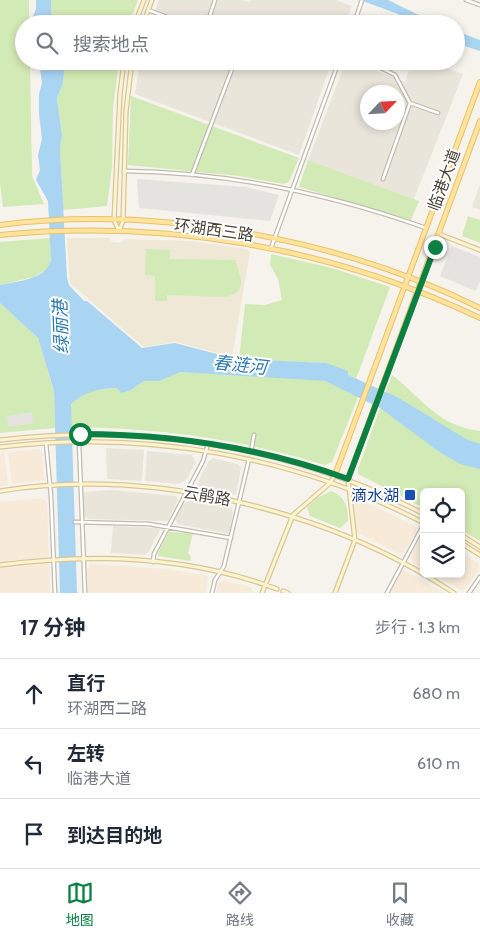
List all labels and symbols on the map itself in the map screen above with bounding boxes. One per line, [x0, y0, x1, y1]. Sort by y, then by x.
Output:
north arrow [360, 85, 405, 130]
street label: 临港大道 [424, 147, 464, 213]
street label: 环湖西三路 [173, 215, 255, 245]
route end [424, 236, 447, 259]
water label: 绿丽港 [49, 297, 73, 354]
water label: 春涟河 [212, 351, 271, 379]
route start [69, 423, 92, 446]
street label: 云鹃路 [182, 482, 232, 510]
place label: 滴水湖 [351, 486, 399, 505]
marker: 滴水湖 [403, 488, 417, 502]

